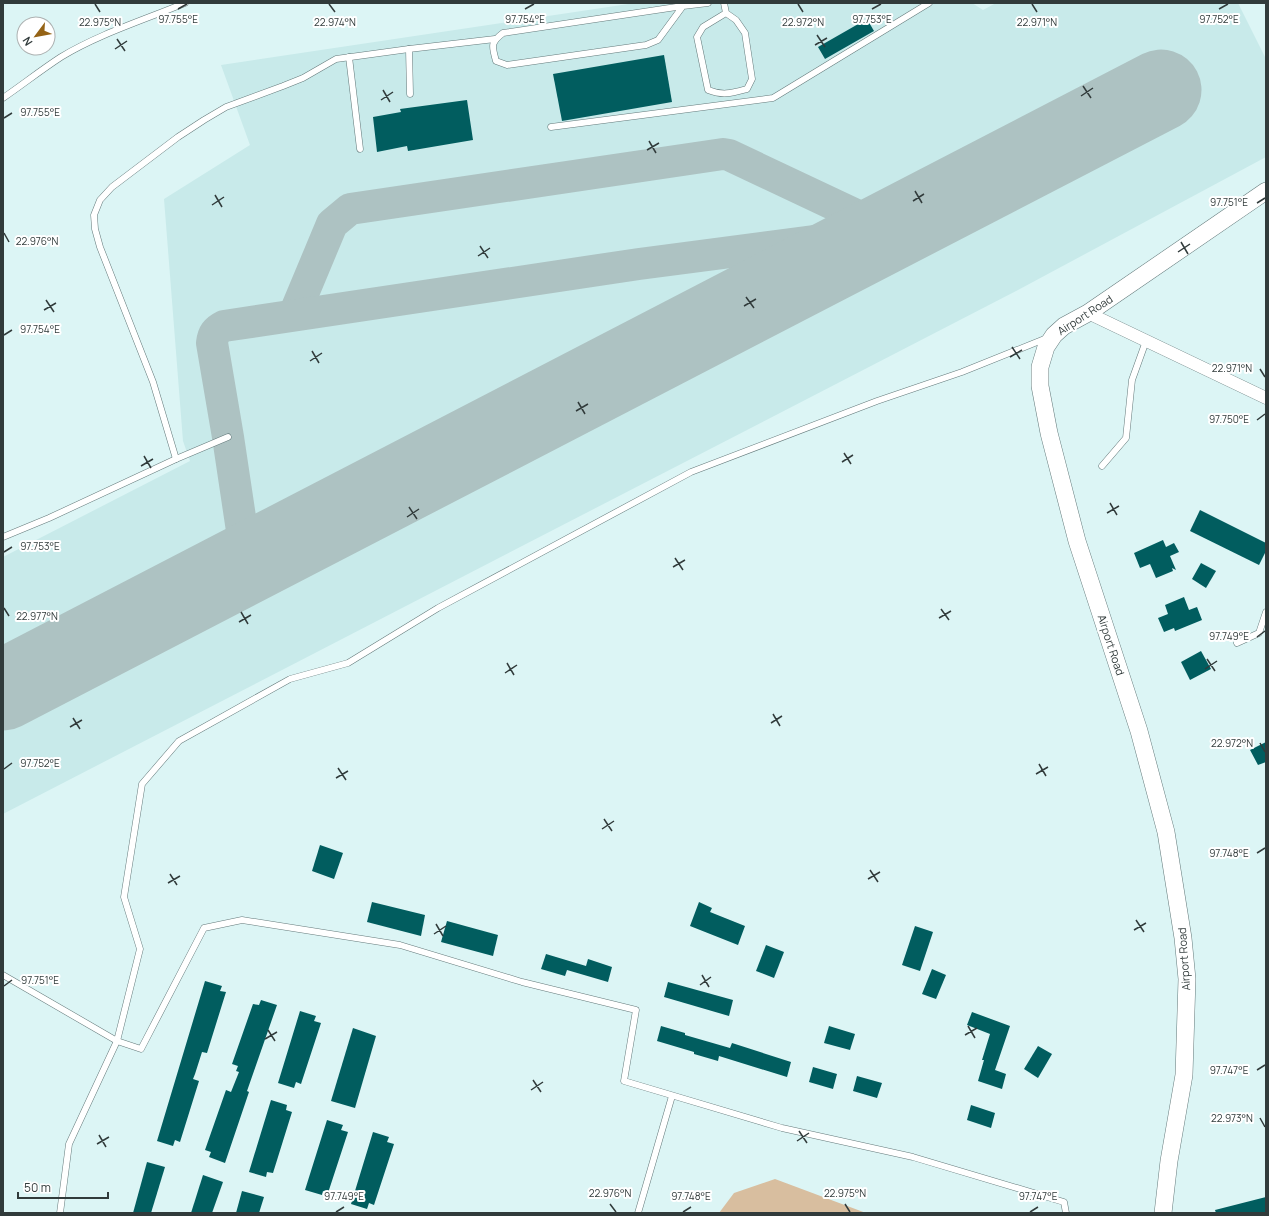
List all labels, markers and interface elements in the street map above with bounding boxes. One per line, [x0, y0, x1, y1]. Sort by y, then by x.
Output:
text: 97.755°E [158, 12, 198, 26]
text: 97.754°E [505, 12, 545, 26]
text: 97.753°E [852, 12, 892, 26]
text: 97.752°E [1199, 12, 1239, 26]
text: 22.975°N [79, 15, 121, 29]
text: 22.974°N [314, 15, 356, 29]
text: 22.972°N [782, 15, 824, 29]
text: 22.971°N [1017, 15, 1057, 29]
north arrow [16, 16, 56, 56]
text: N [19, 34, 36, 49]
text: 97.755°E [20, 105, 60, 119]
text: 97.751°E [1210, 195, 1248, 209]
text: 22.976°N [16, 234, 58, 248]
street label: Airport Road [1054, 291, 1115, 338]
text: 97.754°E [20, 322, 60, 336]
text: 22.971°N [1212, 361, 1252, 375]
text: 97.750°E [1209, 412, 1249, 426]
text: 97.753°E [20, 539, 60, 553]
text: 22.977°N [16, 609, 58, 623]
street label: Airport Road [1095, 612, 1128, 677]
text: 97.749°E [1209, 629, 1249, 643]
text: 22.972°N [1211, 736, 1253, 750]
text: 97.752°E [20, 756, 60, 770]
text: 97.748°E [1209, 846, 1249, 860]
street label: Airport Road [1174, 927, 1193, 991]
text: 97.751°E [21, 973, 59, 987]
text: 97.747°E [1210, 1063, 1249, 1077]
text: 22.973°N [1211, 1111, 1253, 1125]
scale bar [18, 1174, 108, 1200]
text: 50 m [24, 1179, 51, 1196]
text: 22.976°N [589, 1186, 631, 1200]
text: 22.975°N [824, 1186, 866, 1200]
text: 97.749°E [324, 1189, 364, 1203]
text: 97.748°E [671, 1189, 711, 1203]
text: 97.747°E [1019, 1189, 1058, 1203]

